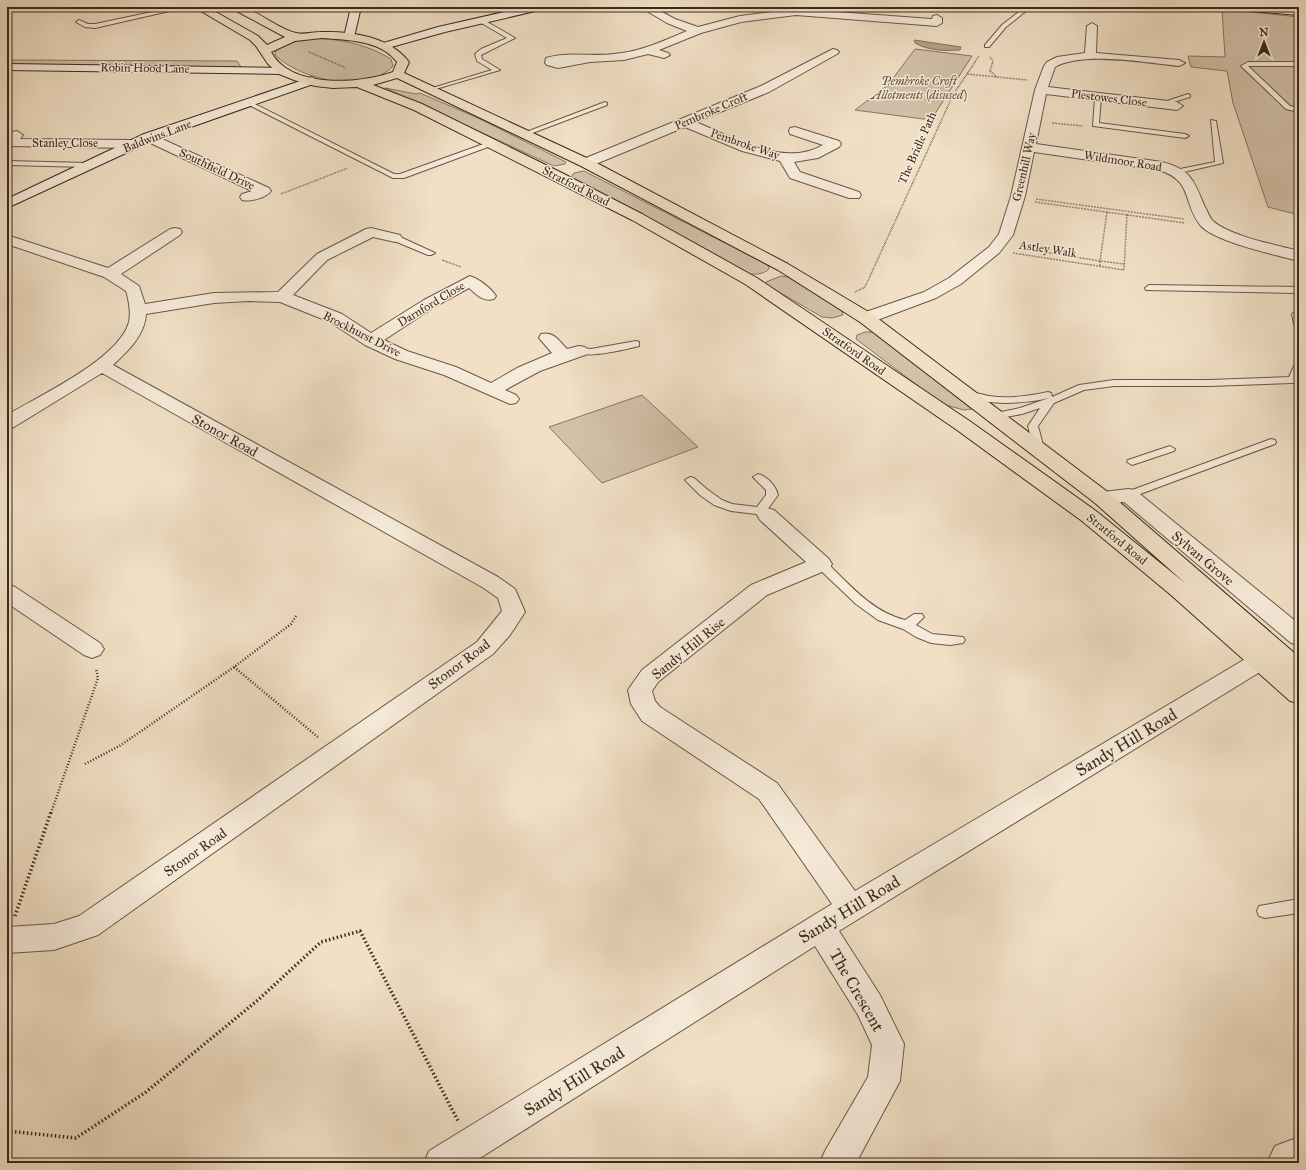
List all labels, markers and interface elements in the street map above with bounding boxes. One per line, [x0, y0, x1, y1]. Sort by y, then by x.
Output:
north arrow [1244, 22, 1284, 62]
text: N [1259, 26, 1269, 39]
street label: Robin Hood Lane [100, 60, 190, 76]
park label: Pembroke Croft Allotments (disused) [869, 74, 968, 102]
street label: Plestowes Close [1070, 86, 1148, 110]
street label: Pembroke Croft [672, 89, 750, 133]
street label: The Bridle Path [895, 109, 939, 186]
street label: Baldwins Lane [121, 117, 193, 155]
street label: Pembroke Way [709, 126, 782, 163]
street label: Greenhill Way [1009, 131, 1039, 203]
street label: Stanley Close [32, 136, 98, 150]
street label: Southfield Drive [177, 145, 257, 193]
street label: Wildmoor Road [1083, 148, 1163, 174]
street label: Stratford Road [540, 163, 612, 209]
street label: Astley Walk [1017, 237, 1078, 260]
street label: Darnford Close [395, 279, 467, 329]
street label: Brockhurst Drive [321, 308, 403, 360]
street label: Stratford Road [820, 324, 888, 378]
street label: Stonor Road [189, 410, 261, 461]
street label: Stratford Road [1084, 510, 1150, 568]
street label: Sylvan Grove [1168, 527, 1237, 589]
street label: Sandy Hill Rise [648, 614, 728, 683]
street label: Stonor Road [425, 636, 494, 693]
street label: Sandy Hill Road [1072, 704, 1181, 781]
street label: Stonor Road [161, 825, 230, 880]
street label: Sandy Hill Road [795, 871, 904, 948]
street label: The Crescent [824, 945, 889, 1035]
street label: Sandy Hill Road [520, 1042, 629, 1121]

